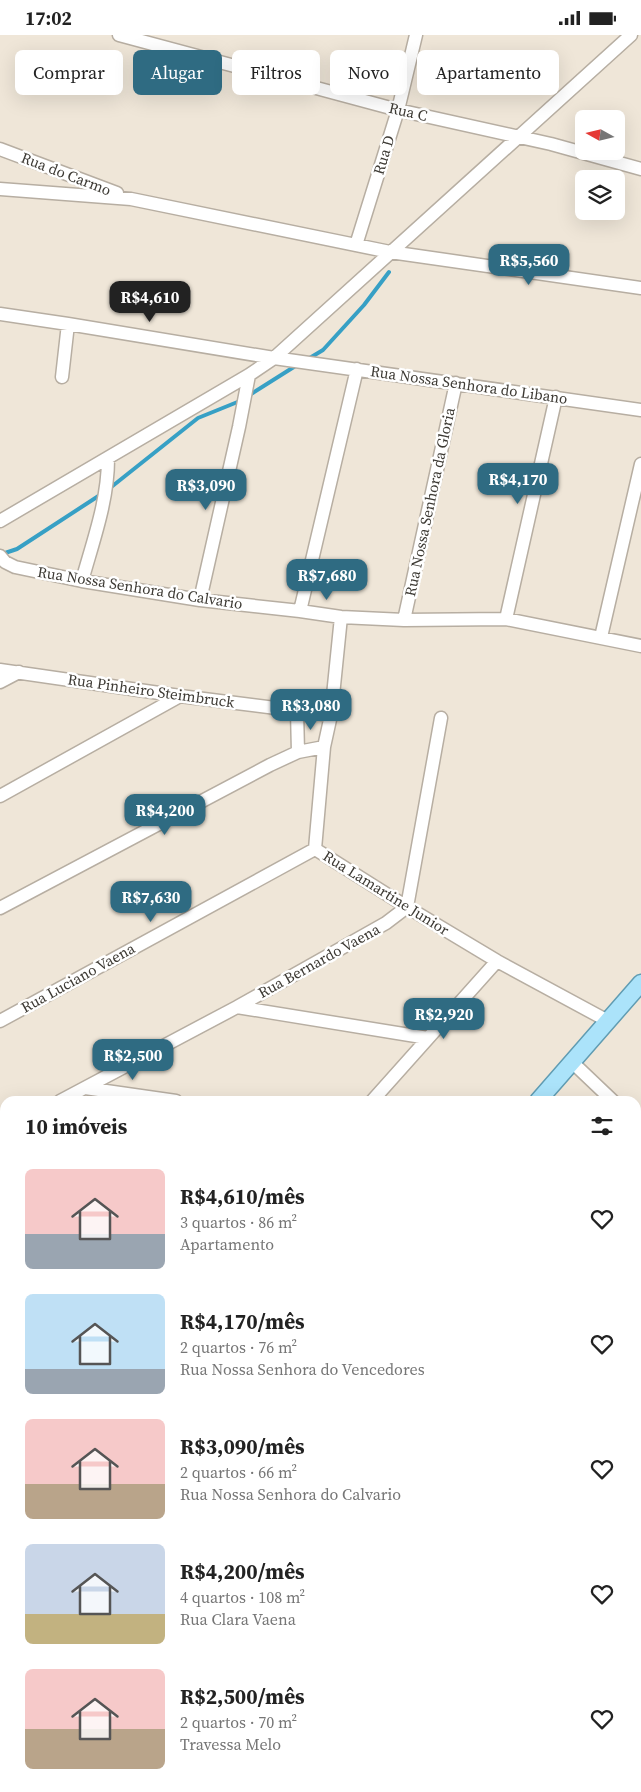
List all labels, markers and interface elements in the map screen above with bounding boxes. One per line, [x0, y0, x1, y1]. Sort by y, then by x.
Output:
text: 17:02 [25, 5, 72, 31]
chip: Comprar [15, 50, 123, 95]
chip: Alugar [133, 50, 222, 95]
chip: Filtros [232, 50, 320, 95]
chip: Novo [330, 50, 407, 95]
chip: Apartamento [417, 50, 559, 95]
street label: Rua C [387, 97, 429, 126]
north arrow [575, 110, 625, 160]
map controls [575, 110, 625, 220]
street label: Rua D [368, 133, 399, 177]
street label: Rua do Carmo [18, 147, 114, 200]
button: layers [575, 170, 625, 220]
pin: R$5,560 [483, 243, 575, 286]
text: R$5,560 [499, 249, 559, 271]
pin: R$4,610 [104, 281, 196, 323]
text: R$4,610 [120, 286, 180, 308]
street label: Rua Nossa Senhora do Libano [369, 360, 569, 409]
street label: Rua Nossa Senhora da Gloria [399, 405, 460, 598]
pin: R$4,170 [472, 463, 564, 505]
text: R$4,170 [488, 468, 548, 490]
pin: R$3,090 [160, 469, 252, 511]
text: R$3,090 [176, 474, 236, 496]
pin: R$7,680 [281, 559, 373, 601]
street label: Rua Nossa Senhora do Calvario [36, 561, 244, 614]
text: R$7,680 [297, 564, 357, 586]
street label: Rua Pinheiro Steimbruck [66, 668, 237, 713]
pin: R$3,080 [265, 689, 357, 731]
text: R$3,080 [281, 694, 341, 716]
pin: R$4,200 [119, 793, 211, 836]
text: R$4,200 [135, 799, 195, 821]
street label: Rua Lamartine Junior [319, 845, 454, 940]
pin: R$7,630 [105, 881, 197, 923]
text: R$7,630 [121, 886, 181, 908]
street label: Rua Bernardo Vaena [254, 918, 384, 1003]
street label: Rua Luciano Vaena [17, 937, 139, 1018]
pin: R$2,920 [398, 997, 490, 1040]
text: R$2,920 [414, 1003, 474, 1025]
pin: R$2,500 [87, 1039, 179, 1081]
text: R$2,500 [103, 1044, 163, 1066]
text: 10 imóveis [25, 1112, 127, 1141]
icon: filters [588, 1112, 616, 1140]
text: R$4,610/mês [180, 1182, 305, 1211]
icon: home [65, 1189, 125, 1249]
icon: heart [588, 1205, 616, 1233]
text: 3 quartos · 86 m² [180, 1211, 297, 1233]
text: Apartamento [180, 1233, 274, 1255]
text: R$4,170/mês [180, 1307, 305, 1336]
icon: home [65, 1314, 125, 1374]
icon: heart [588, 1330, 616, 1358]
text: 2 quartos · 76 m² [180, 1336, 297, 1358]
text: Rua Nossa Senhora do Vencedores [180, 1358, 425, 1380]
text: R$3,090/mês [180, 1432, 305, 1461]
icon: home [65, 1439, 125, 1499]
icon: heart [588, 1455, 616, 1483]
text: 2 quartos · 66 m² [180, 1461, 297, 1483]
text: Rua Nossa Senhora do Calvario [180, 1483, 401, 1505]
text: R$4,200/mês [180, 1557, 305, 1586]
icon: home [65, 1564, 125, 1624]
icon: heart [588, 1580, 616, 1608]
text: 4 quartos · 108 m² [180, 1586, 305, 1608]
text: Rua Clara Vaena [180, 1608, 296, 1630]
text: R$2,500/mês [180, 1682, 305, 1711]
icon: home [65, 1689, 125, 1749]
icon: heart [588, 1705, 616, 1733]
text: 2 quartos · 70 m² [180, 1711, 297, 1733]
text: Travessa Melo [180, 1733, 281, 1755]

